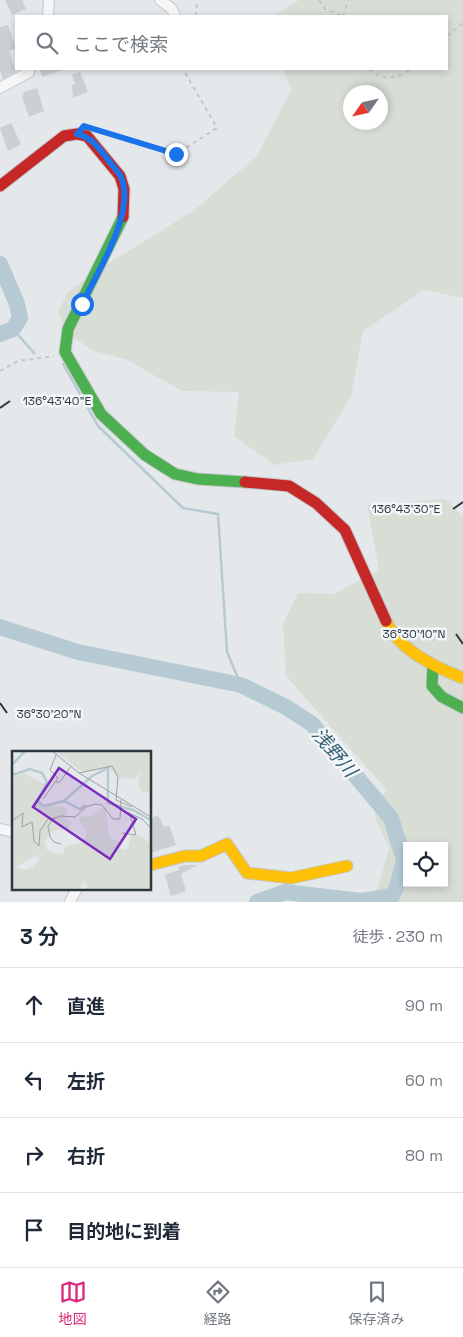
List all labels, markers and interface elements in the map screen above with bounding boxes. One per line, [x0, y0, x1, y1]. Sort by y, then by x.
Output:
search box [15, 15, 448, 70]
icon: search [33, 29, 61, 57]
text: ここで検索 [73, 32, 168, 57]
north arrow [343, 85, 388, 130]
route end [165, 143, 188, 166]
route start [71, 293, 94, 316]
text: 136°43'40"E [23, 393, 91, 409]
text: 136°43'30"E [372, 501, 441, 517]
text: 36°30'10"N [383, 626, 445, 642]
text: 36°30'20"N [16, 706, 82, 722]
water label: 浅野川 [307, 722, 364, 784]
inset map [12, 751, 151, 889]
map controls [403, 842, 448, 887]
button: locate [403, 842, 448, 887]
text: 3 分 [20, 923, 59, 950]
text: 徒歩 · 230 m [352, 926, 443, 947]
icon: ahead [20, 991, 48, 1019]
text: 直進 [67, 994, 105, 1019]
text: 90 m [405, 995, 443, 1016]
icon: left [20, 1066, 48, 1094]
text: 左折 [67, 1069, 105, 1094]
text: 60 m [405, 1070, 443, 1091]
icon: right [20, 1141, 48, 1169]
text: 右折 [67, 1144, 105, 1169]
text: 80 m [405, 1145, 443, 1166]
icon: arrive [20, 1216, 48, 1244]
text: 目的地に到着 [67, 1219, 181, 1244]
tab: 地図 [59, 1278, 87, 1328]
tab: 経路 [204, 1278, 232, 1328]
tab: 保存済み [349, 1278, 405, 1328]

